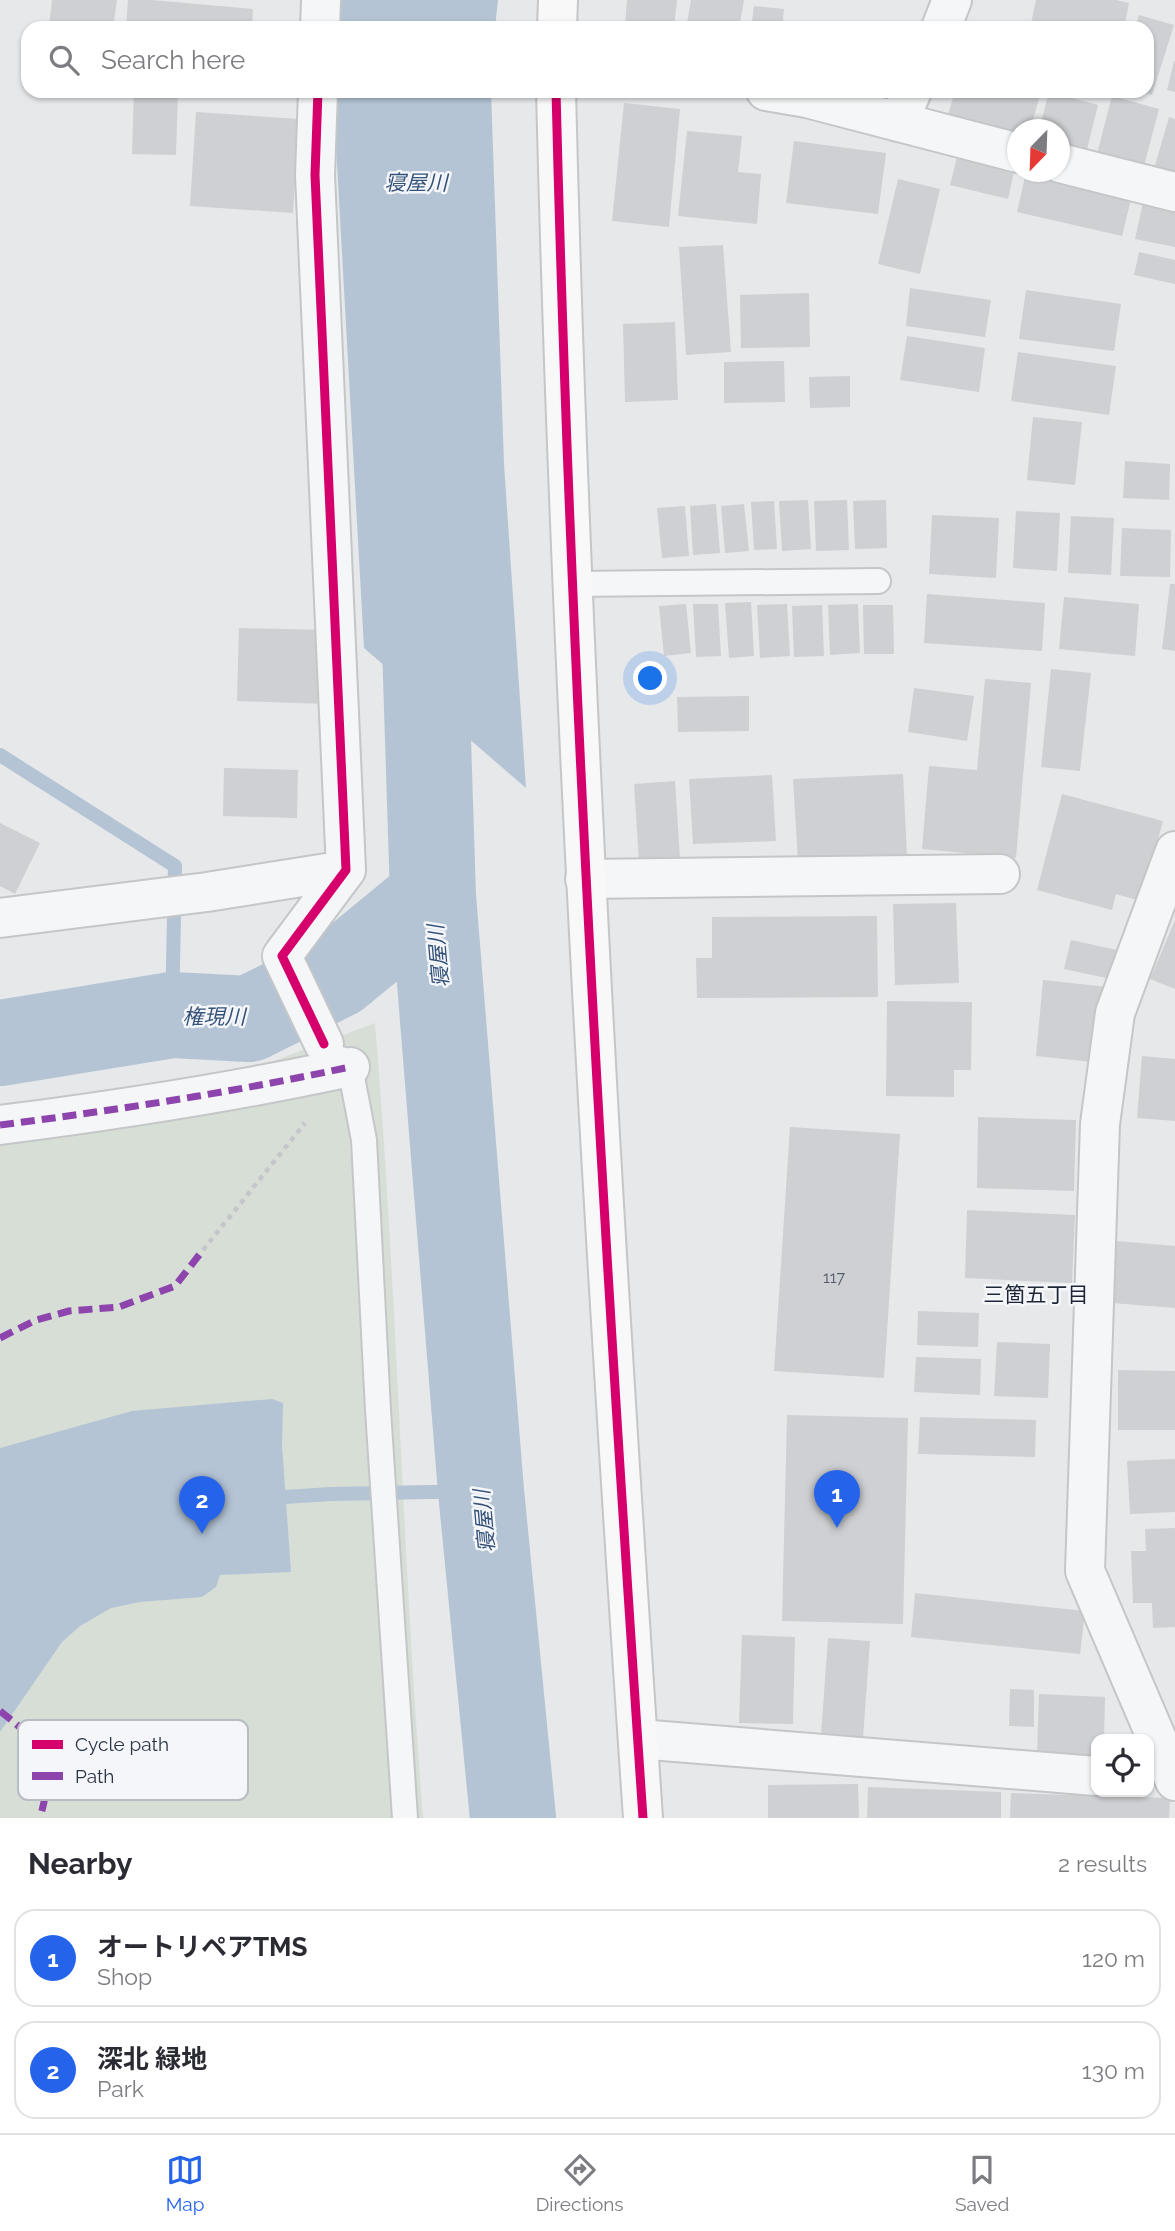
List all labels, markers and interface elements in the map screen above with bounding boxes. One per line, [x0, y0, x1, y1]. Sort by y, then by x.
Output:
search box [21, 21, 1154, 98]
icon: search [45, 41, 83, 79]
text: Search here [101, 45, 245, 75]
north arrow [1007, 119, 1070, 182]
water label: 寝屋川 [385, 170, 449, 195]
your location [633, 661, 667, 695]
water label: 寝屋川 [423, 922, 453, 988]
water label: 権現川 [183, 1004, 247, 1029]
house number: 117 [823, 1268, 846, 1287]
district label: 三箇五丁目 [984, 1282, 1089, 1307]
pin: 1 [814, 1470, 860, 1528]
pin: 2 [179, 1476, 225, 1534]
water label: 寝屋川 [469, 1487, 499, 1553]
legend [18, 1720, 248, 1800]
text: Cycle path [75, 1733, 169, 1755]
map controls [1091, 1734, 1154, 1797]
button: locate [1091, 1734, 1154, 1797]
text: Path [75, 1765, 114, 1787]
text: Nearby [28, 1846, 132, 1881]
text: 2 results [1058, 1850, 1147, 1877]
text: オートリペアTMS [97, 1932, 308, 1962]
text: 1 [47, 1945, 59, 1972]
text: 120 m [1082, 1945, 1145, 1972]
text: Shop [97, 1963, 152, 1990]
text: 深北 緑地 [97, 2044, 207, 2074]
text: 2 [47, 2057, 59, 2084]
text: 130 m [1082, 2057, 1145, 2084]
text: Park [97, 2075, 144, 2102]
tab: Map [166, 2151, 204, 2215]
tab: Directions [536, 2151, 624, 2215]
tab: Saved [955, 2151, 1009, 2215]

